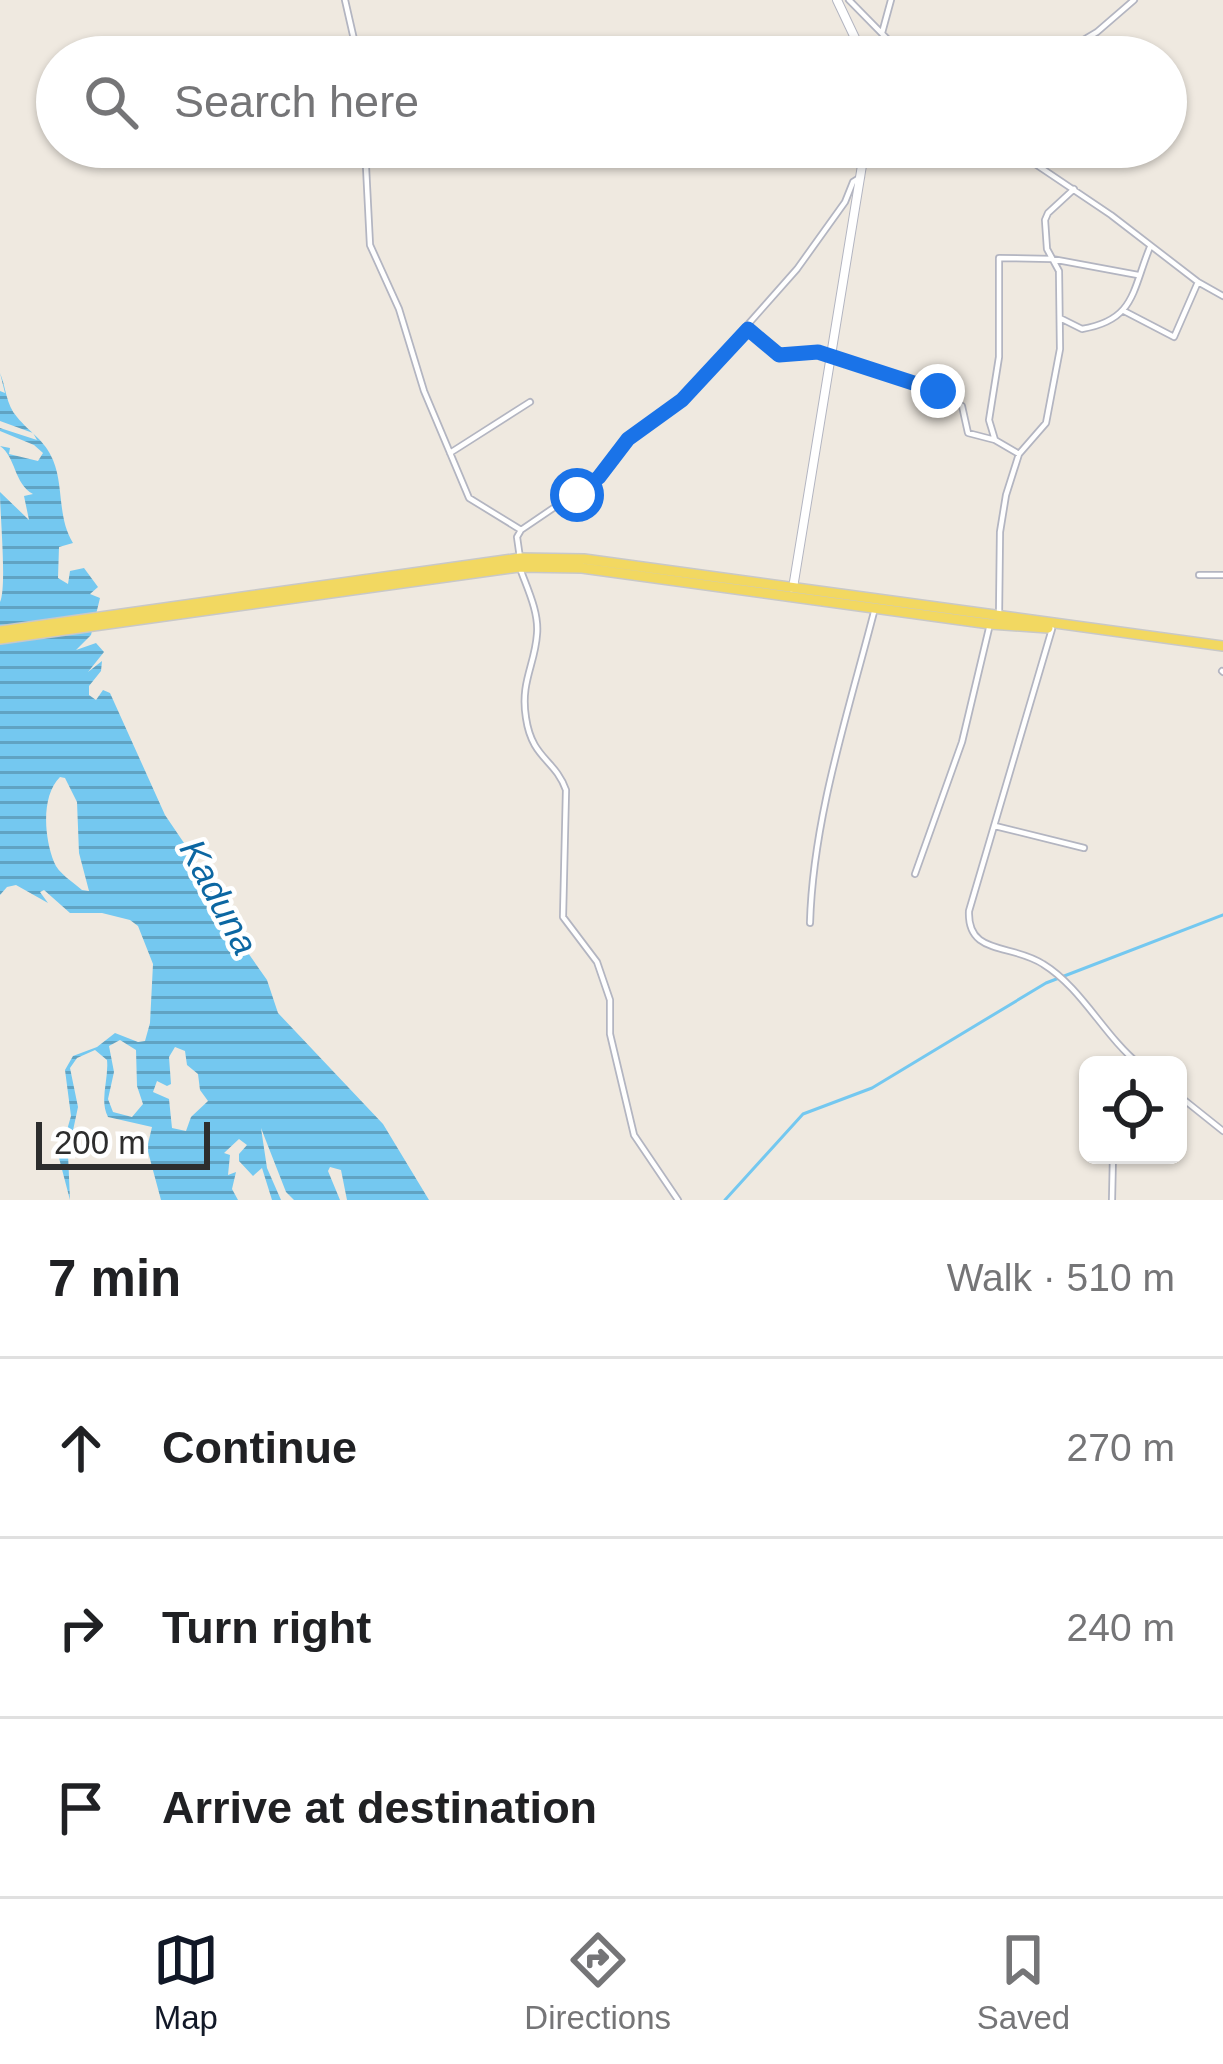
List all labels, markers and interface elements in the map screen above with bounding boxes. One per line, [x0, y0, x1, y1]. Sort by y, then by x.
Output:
search box [36, 36, 1187, 168]
icon: search [78, 69, 144, 135]
text: Search here [174, 76, 419, 127]
route end [911, 364, 965, 418]
route start [550, 468, 604, 522]
water label: Kaduna [172, 833, 266, 961]
map controls [1079, 1056, 1187, 1164]
button: locate [1079, 1056, 1187, 1164]
scale bar [36, 1116, 210, 1169]
text: 200 m [54, 1124, 146, 1161]
text: 7 min [48, 1250, 181, 1307]
text: Walk · 510 m [947, 1256, 1175, 1299]
icon: ahead [48, 1415, 114, 1481]
text: Continue [162, 1422, 357, 1473]
text: 270 m [1067, 1426, 1175, 1469]
icon: right [48, 1595, 114, 1661]
text: Turn right [162, 1602, 371, 1653]
text: 240 m [1067, 1606, 1175, 1649]
icon: arrive [48, 1775, 114, 1841]
text: Arrive at destination [162, 1782, 597, 1833]
tab: Map [153, 1927, 219, 2037]
tab: Directions [524, 1927, 671, 2037]
tab: Saved [977, 1927, 1070, 2037]

